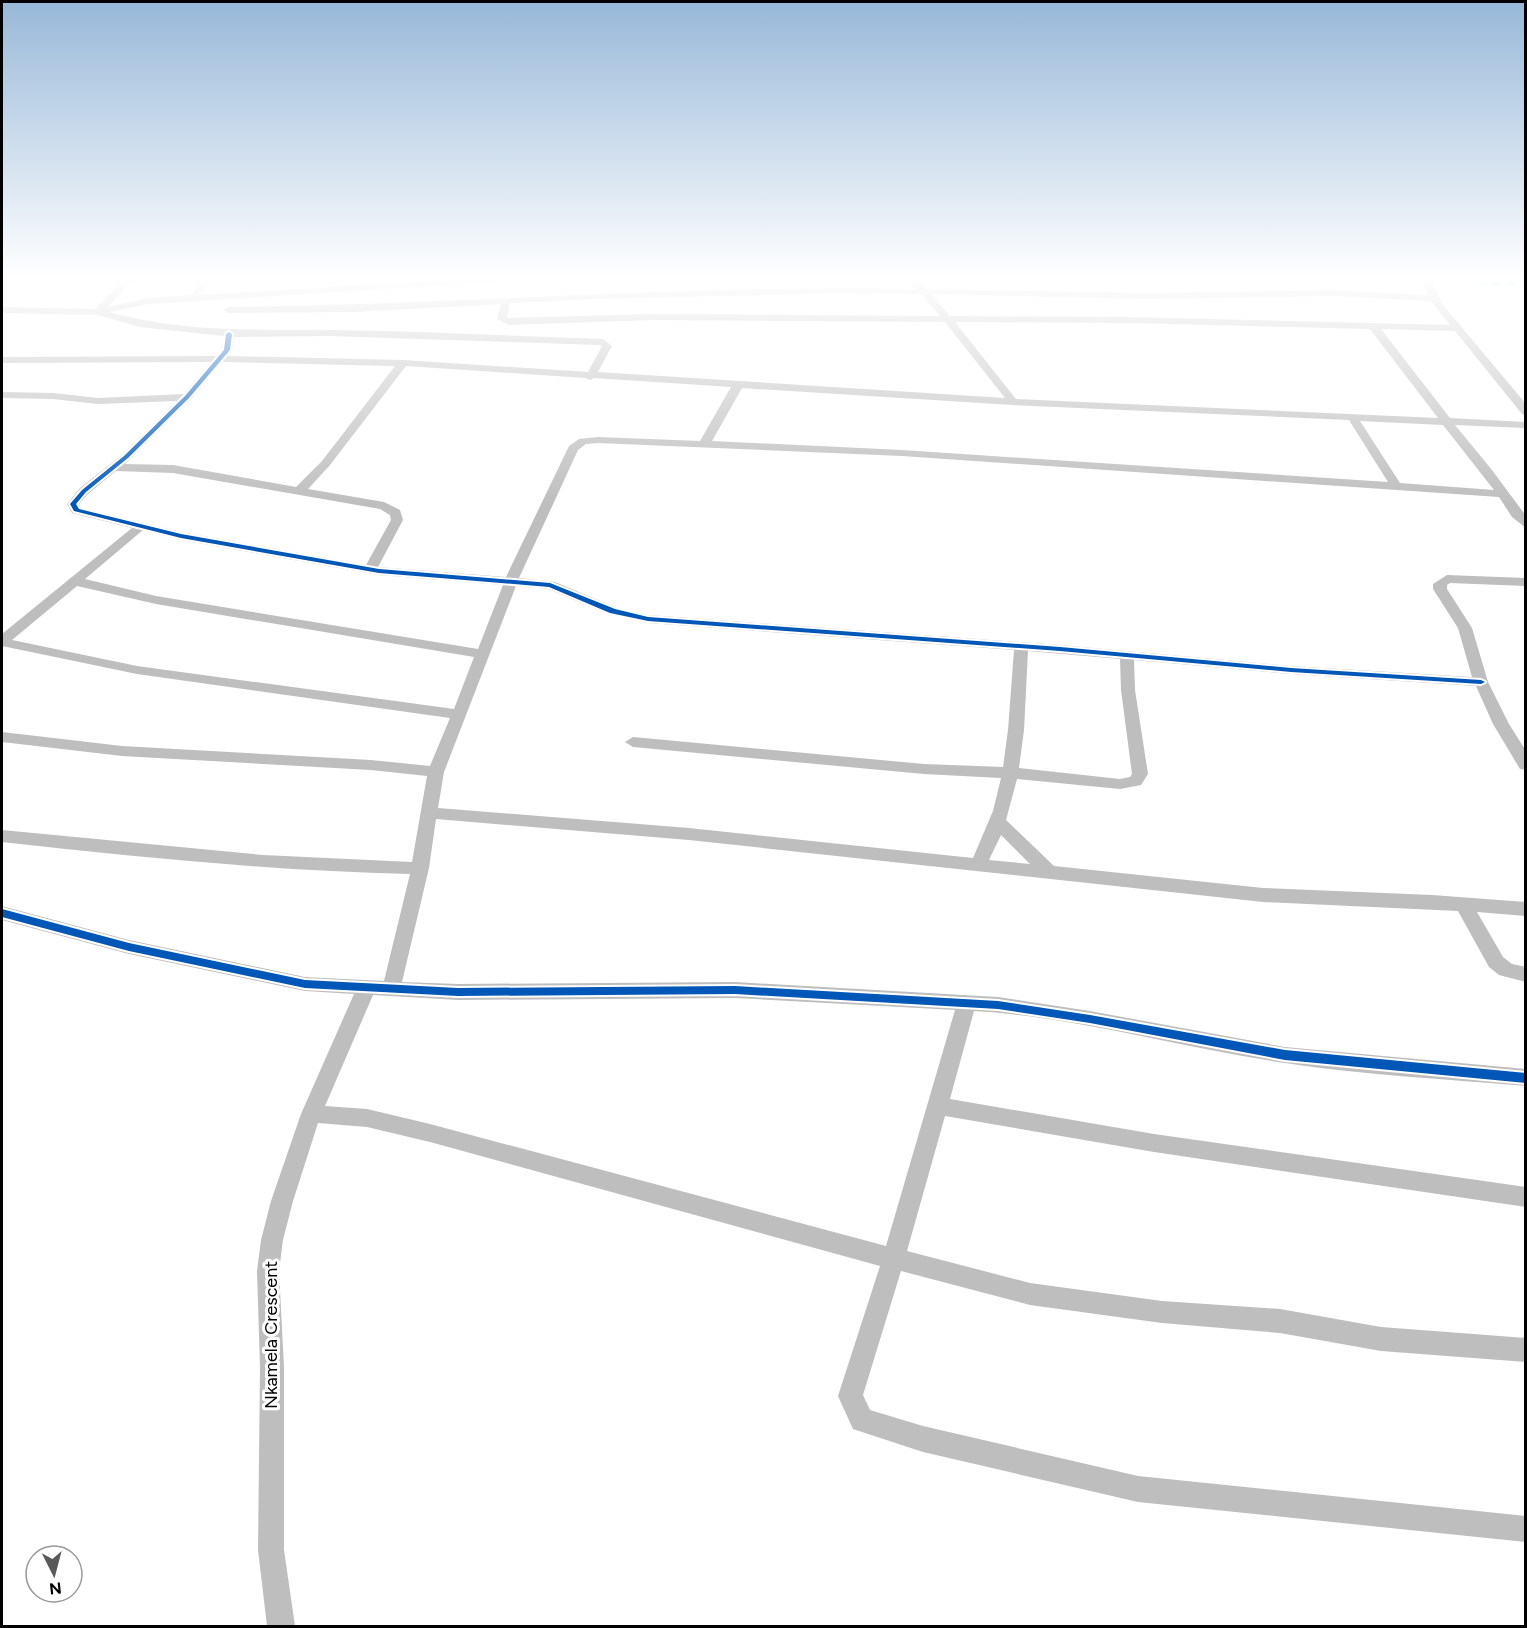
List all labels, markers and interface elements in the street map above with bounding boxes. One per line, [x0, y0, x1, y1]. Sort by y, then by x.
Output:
street label: Nkamela Crescent [260, 1261, 282, 1409]
north arrow [24, 1544, 84, 1604]
text: N [48, 1578, 63, 1599]

